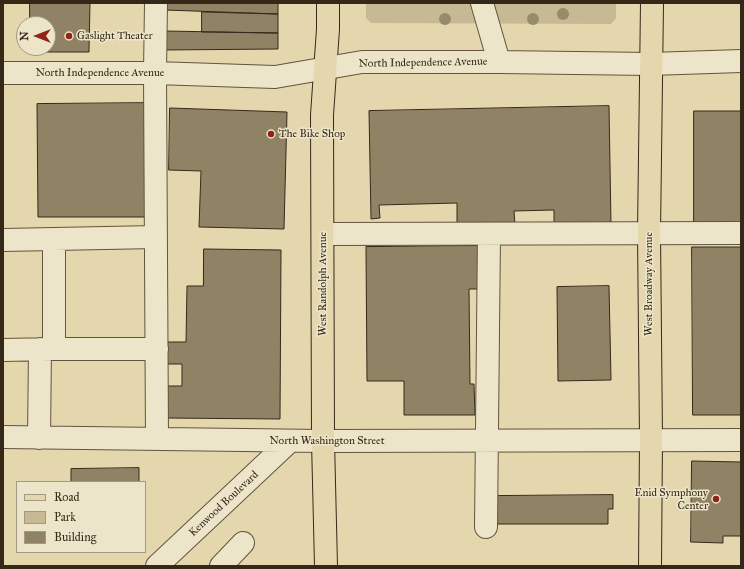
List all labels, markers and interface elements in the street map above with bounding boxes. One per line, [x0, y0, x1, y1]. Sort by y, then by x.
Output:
north arrow [16, 16, 56, 56]
place label: Gaslight Theater [77, 29, 153, 43]
text: N [18, 31, 31, 41]
marker: Gaslight Theater [64, 31, 74, 41]
street label: North Independence Avenue [359, 55, 487, 71]
street label: North Independence Avenue [36, 66, 164, 80]
place label: The Bike Shop [279, 127, 345, 141]
marker: The Bike Shop [266, 129, 276, 139]
street label: West Randolph Avenue [316, 232, 330, 336]
street label: West Broadway Avenue [642, 232, 656, 336]
street label: North Washington Street [269, 434, 385, 448]
street label: Kenwood Boulevard [187, 468, 261, 540]
legend [16, 481, 146, 553]
place label: Enid Symphony Center [635, 486, 708, 512]
text: Road [54, 490, 80, 504]
marker: Enid Symphony Center [711, 494, 721, 504]
text: Park [54, 510, 76, 524]
text: Building [54, 530, 96, 544]

